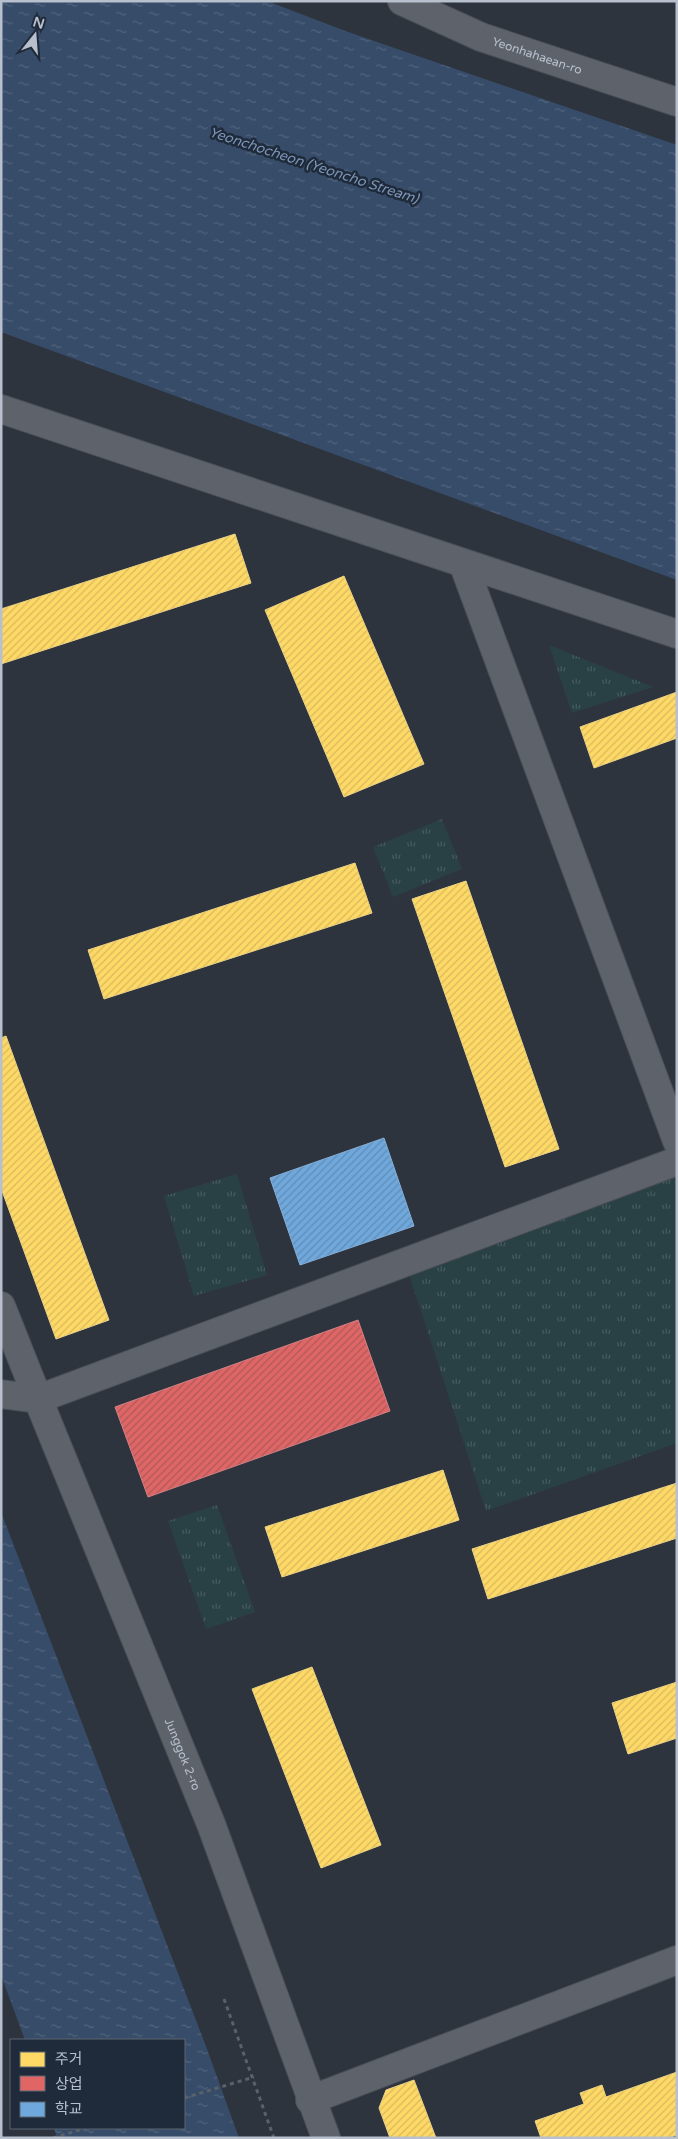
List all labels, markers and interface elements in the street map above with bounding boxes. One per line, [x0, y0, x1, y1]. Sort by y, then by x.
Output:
north arrow [10, 10, 60, 60]
text: N [31, 13, 47, 33]
street label: Yeonhahaean-ro [490, 34, 584, 77]
water label: Yeonchocheon (Yeoncho Stream) [207, 124, 422, 208]
street label: Junggok 2-ro [162, 1716, 204, 1792]
legend [10, 2039, 185, 2129]
text: 주거 [55, 2050, 83, 2068]
text: 상업 [55, 2075, 83, 2093]
text: 학교 [55, 2100, 83, 2118]

